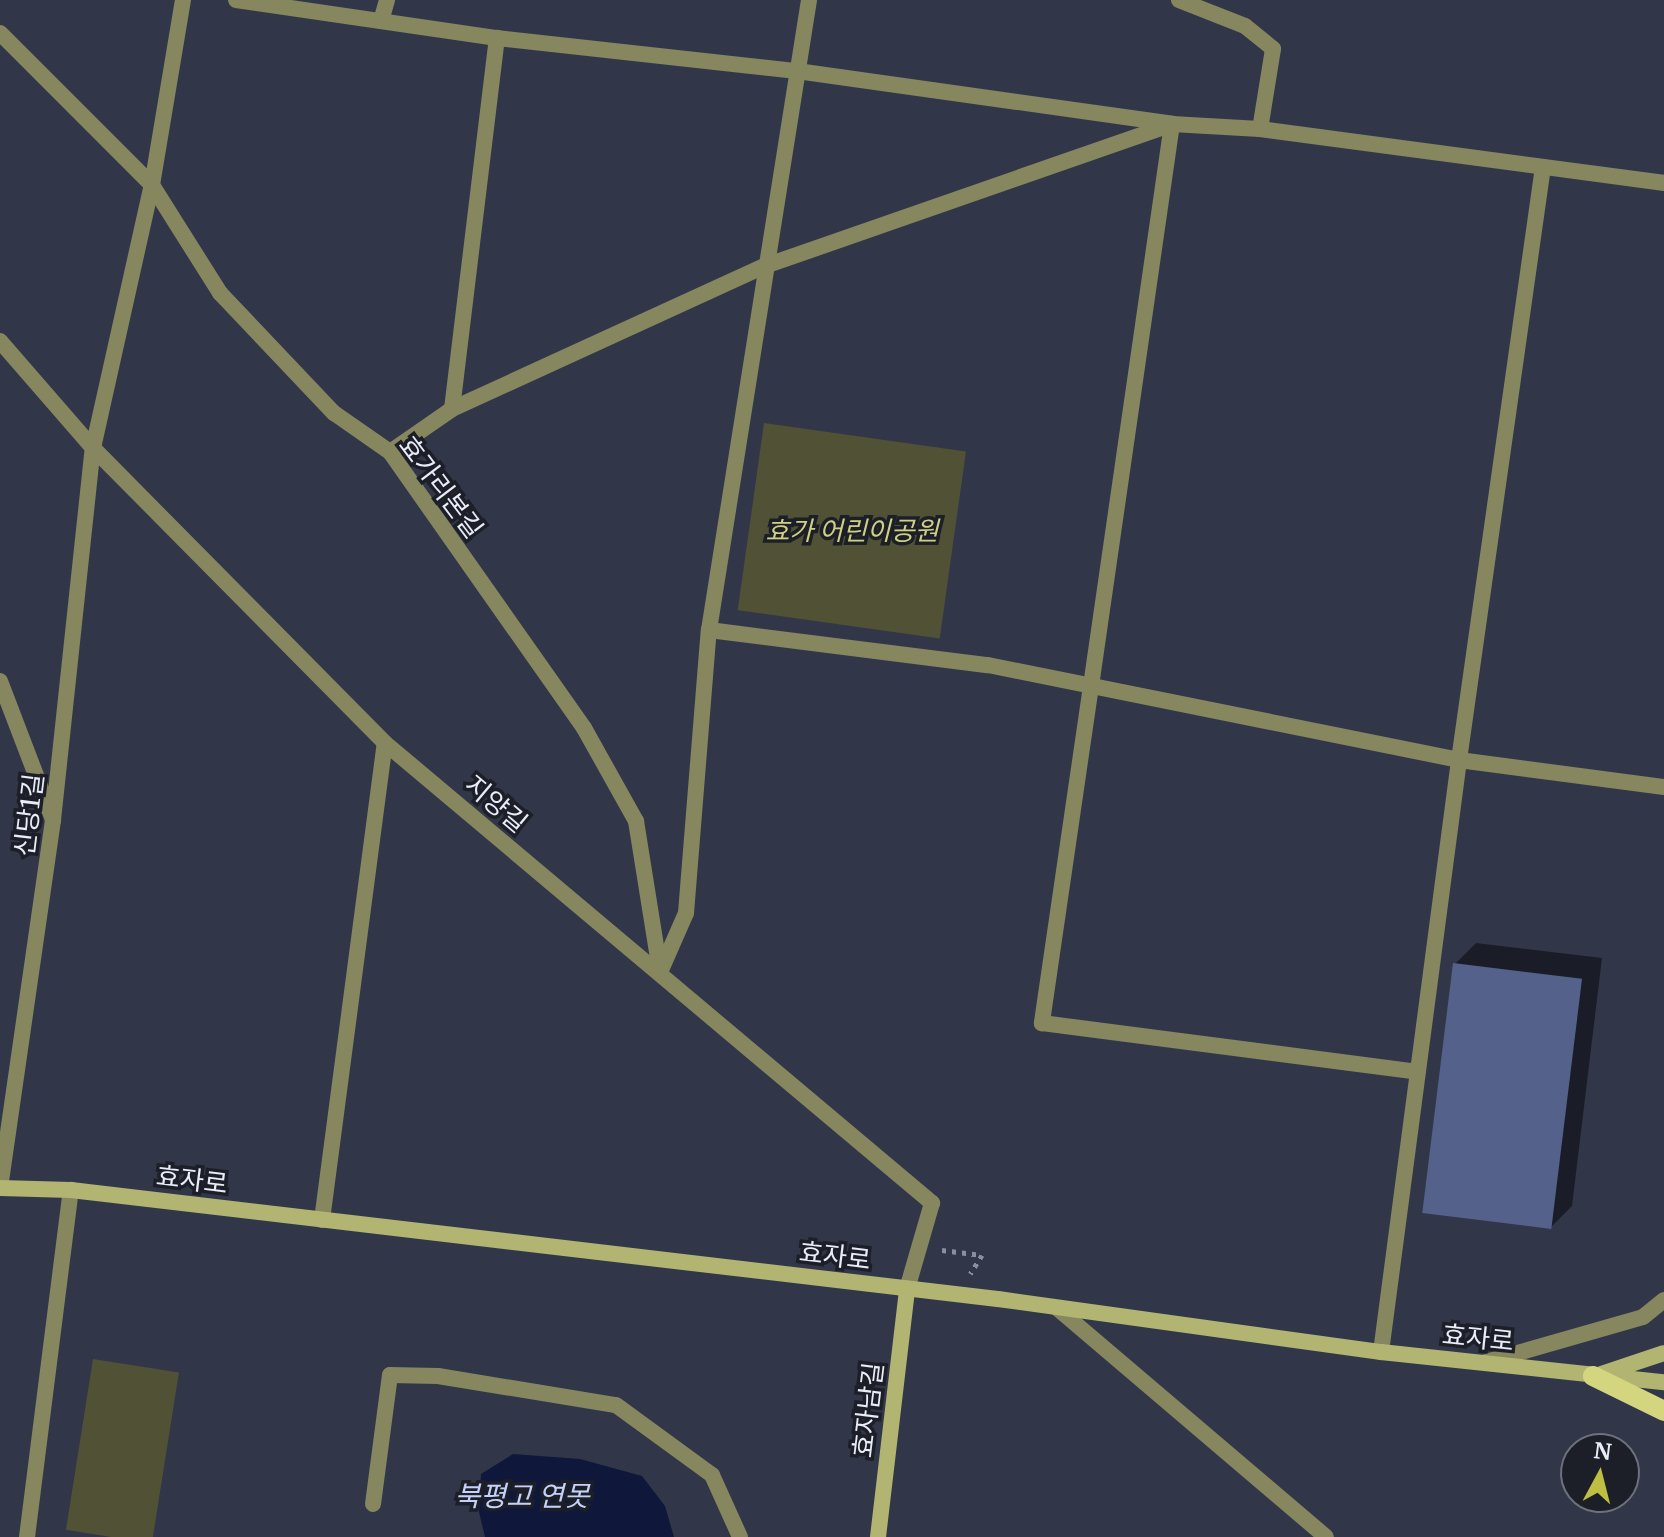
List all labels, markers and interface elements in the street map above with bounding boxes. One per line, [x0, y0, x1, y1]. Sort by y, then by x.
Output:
street label: 효가리본길 [393, 430, 489, 544]
park label: 효가 어린이공원 [765, 515, 939, 547]
street label: 지양길 [458, 769, 534, 839]
street label: 신당1길 [8, 772, 50, 858]
street label: 효자로 [154, 1160, 230, 1200]
street label: 효자로 [797, 1236, 873, 1276]
street label: 효자로 [1441, 1319, 1515, 1357]
street label: 효자남길 [847, 1361, 889, 1459]
north arrow [1560, 1433, 1640, 1513]
text: N [1592, 1436, 1613, 1466]
water label: 북평고 연못 [455, 1479, 589, 1513]

